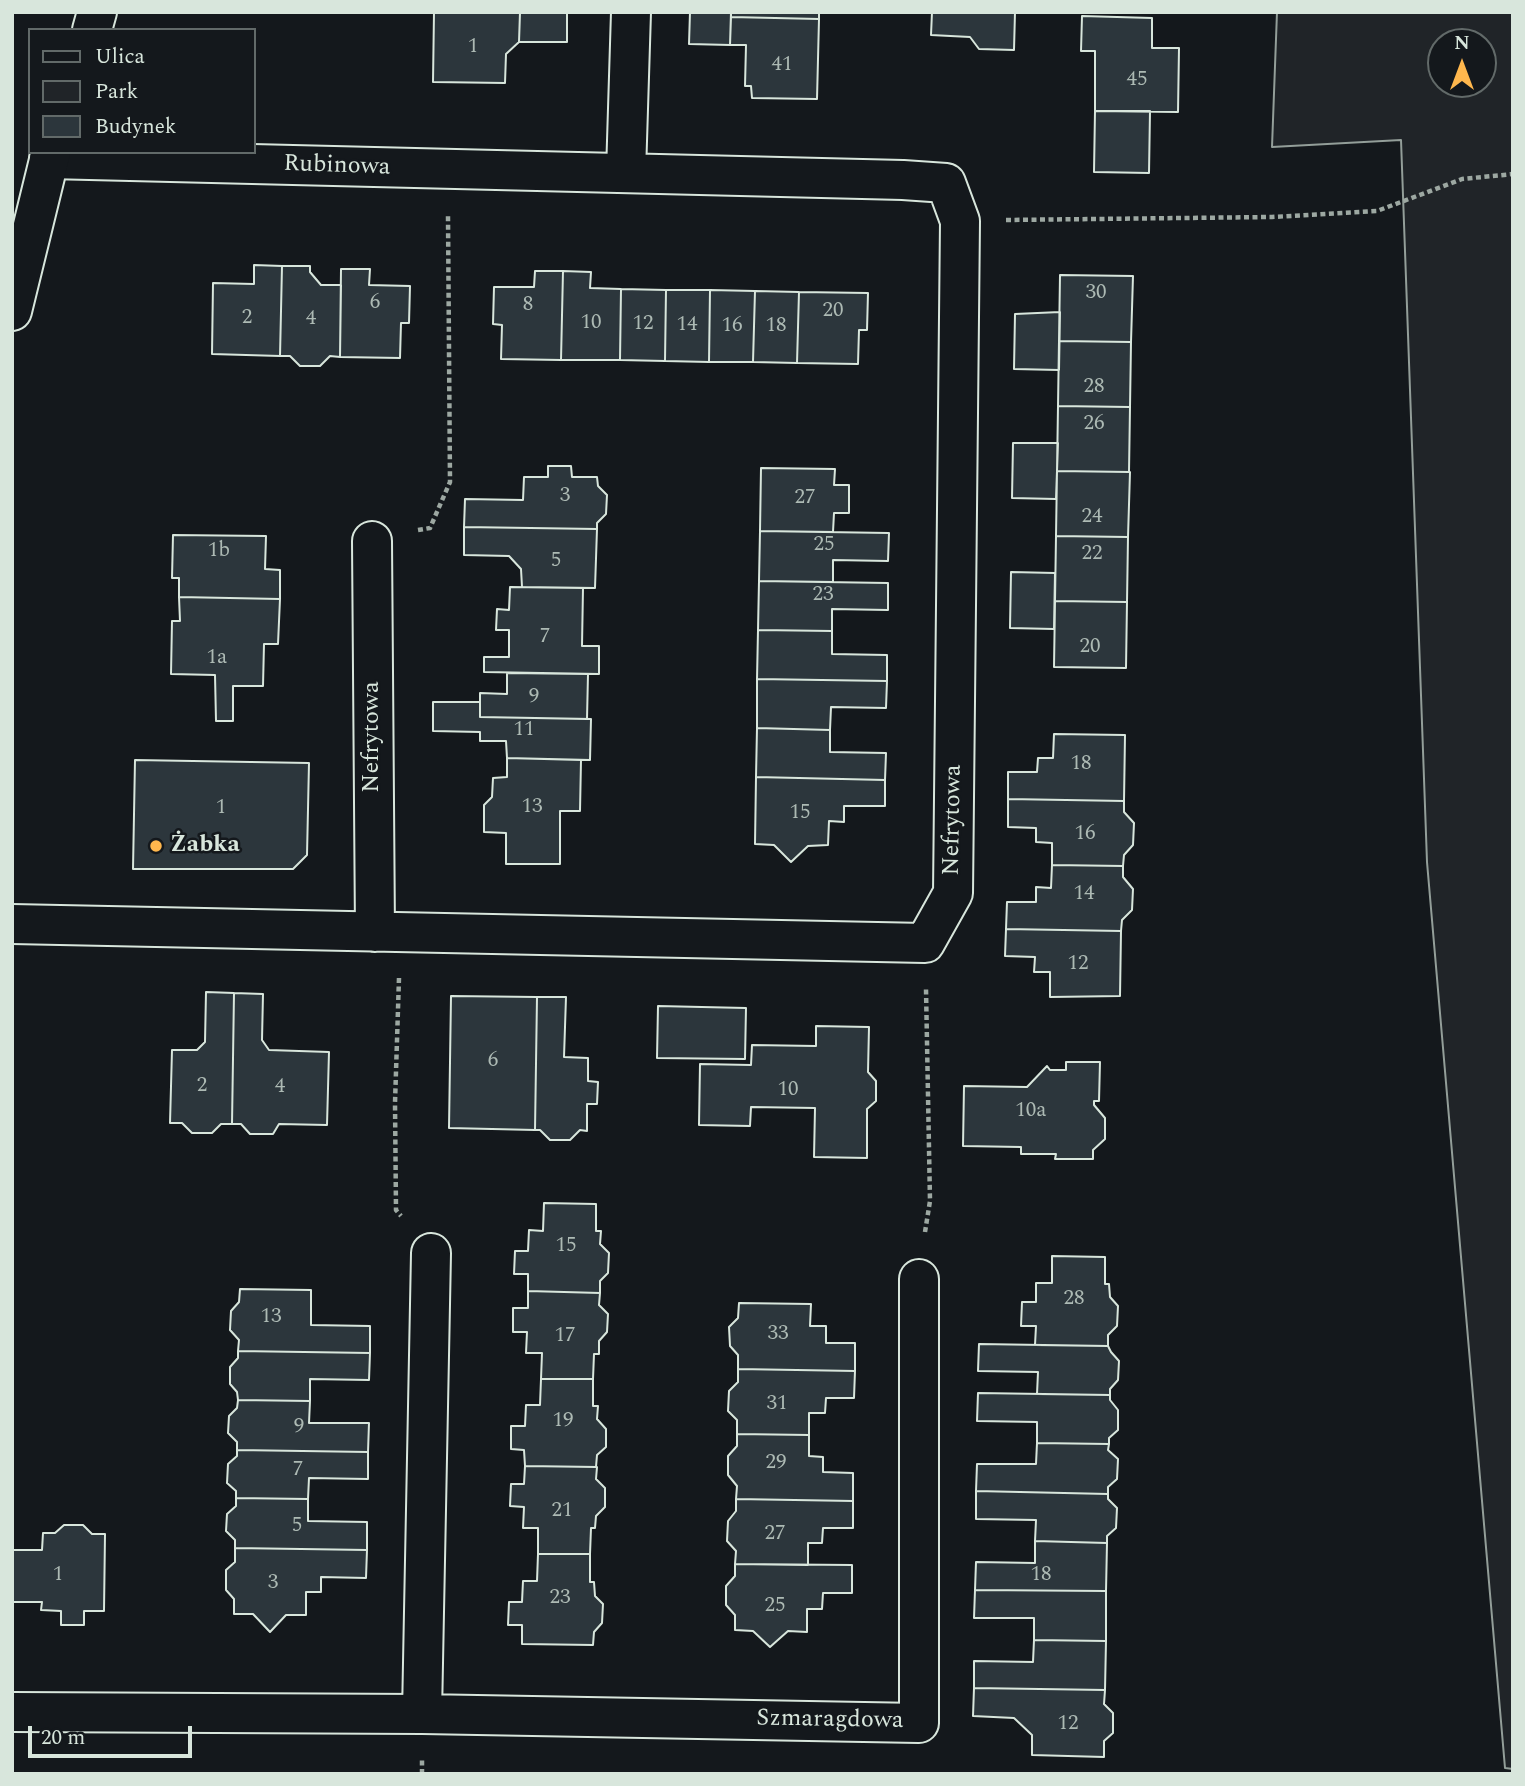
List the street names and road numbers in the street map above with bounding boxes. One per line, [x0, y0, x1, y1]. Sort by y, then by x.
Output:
street label: Rubinowa [283, 151, 391, 183]
street label: Nefrytowa [359, 681, 387, 793]
street label: Nefrytowa [939, 764, 969, 876]
street label: Szmaragdowa [756, 1705, 904, 1737]

